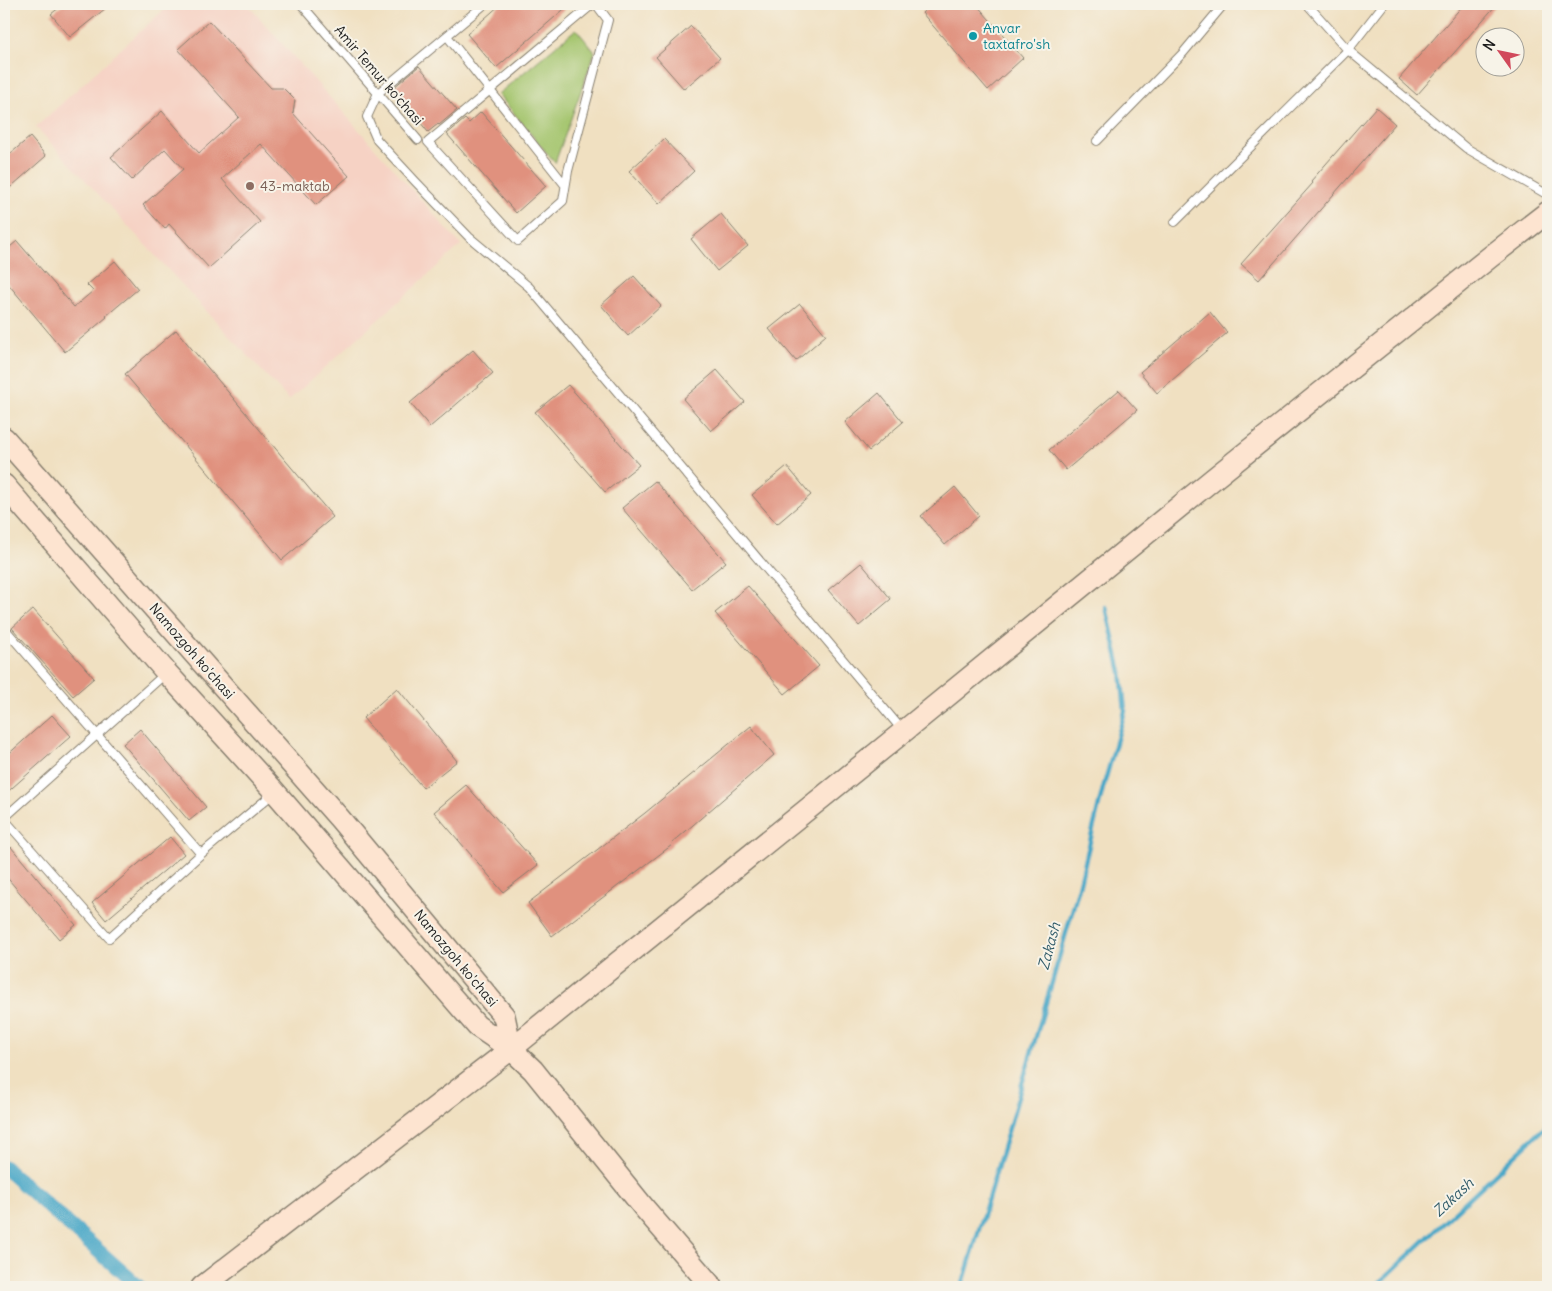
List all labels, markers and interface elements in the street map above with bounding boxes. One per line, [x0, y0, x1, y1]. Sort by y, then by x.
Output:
place label: Anvar taxtafro'sh [983, 19, 1050, 53]
street label: Amir Temur ko'chasi [331, 21, 427, 129]
north arrow [1474, 28, 1524, 78]
marker: Anvar taxtafro'sh [967, 30, 979, 42]
text: N [1479, 36, 1499, 54]
place label: 43-maktab [260, 177, 330, 195]
marker: 43-maktab [244, 180, 256, 192]
street label: Namozgoh ko'chasi [145, 599, 239, 703]
street label: Namozgoh ko'chasi [410, 906, 502, 1010]
water label: Zakash [1034, 920, 1065, 972]
water label: Zakash [1429, 1173, 1477, 1220]

